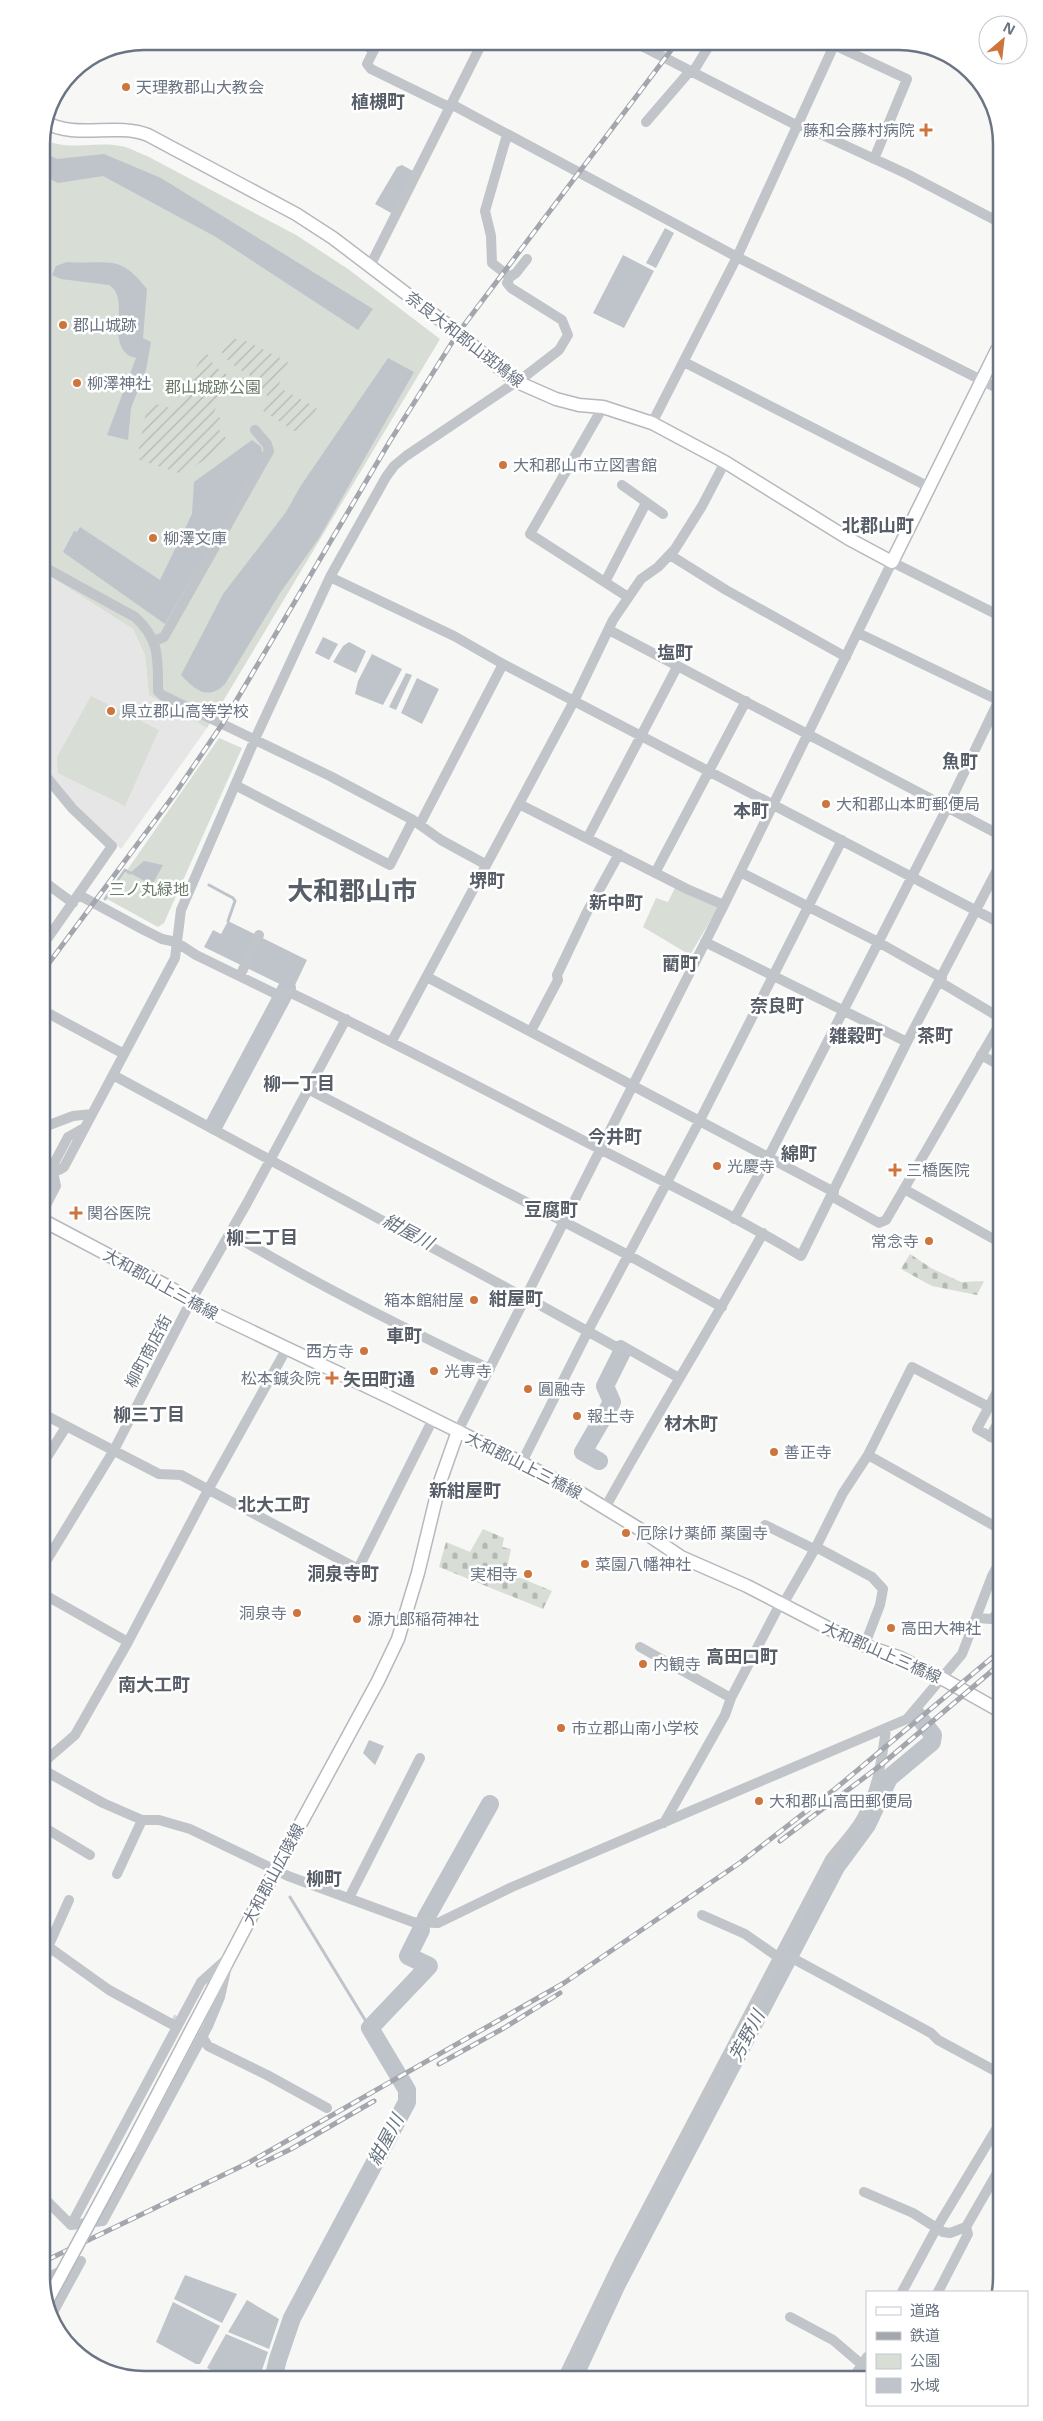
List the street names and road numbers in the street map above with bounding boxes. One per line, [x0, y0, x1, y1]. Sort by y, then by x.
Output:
street label: 奈良大和郡山斑鳩線 [401, 286, 529, 392]
street label: 大和郡山上三橋線 [100, 1243, 222, 1325]
street label: 柳町商店街 [120, 1311, 176, 1391]
street label: 大和郡山上三橋線 [462, 1426, 586, 1504]
street label: 大和郡山上三橋線 [819, 1616, 945, 1688]
street label: 大和郡山広陵線 [237, 1819, 309, 1929]

